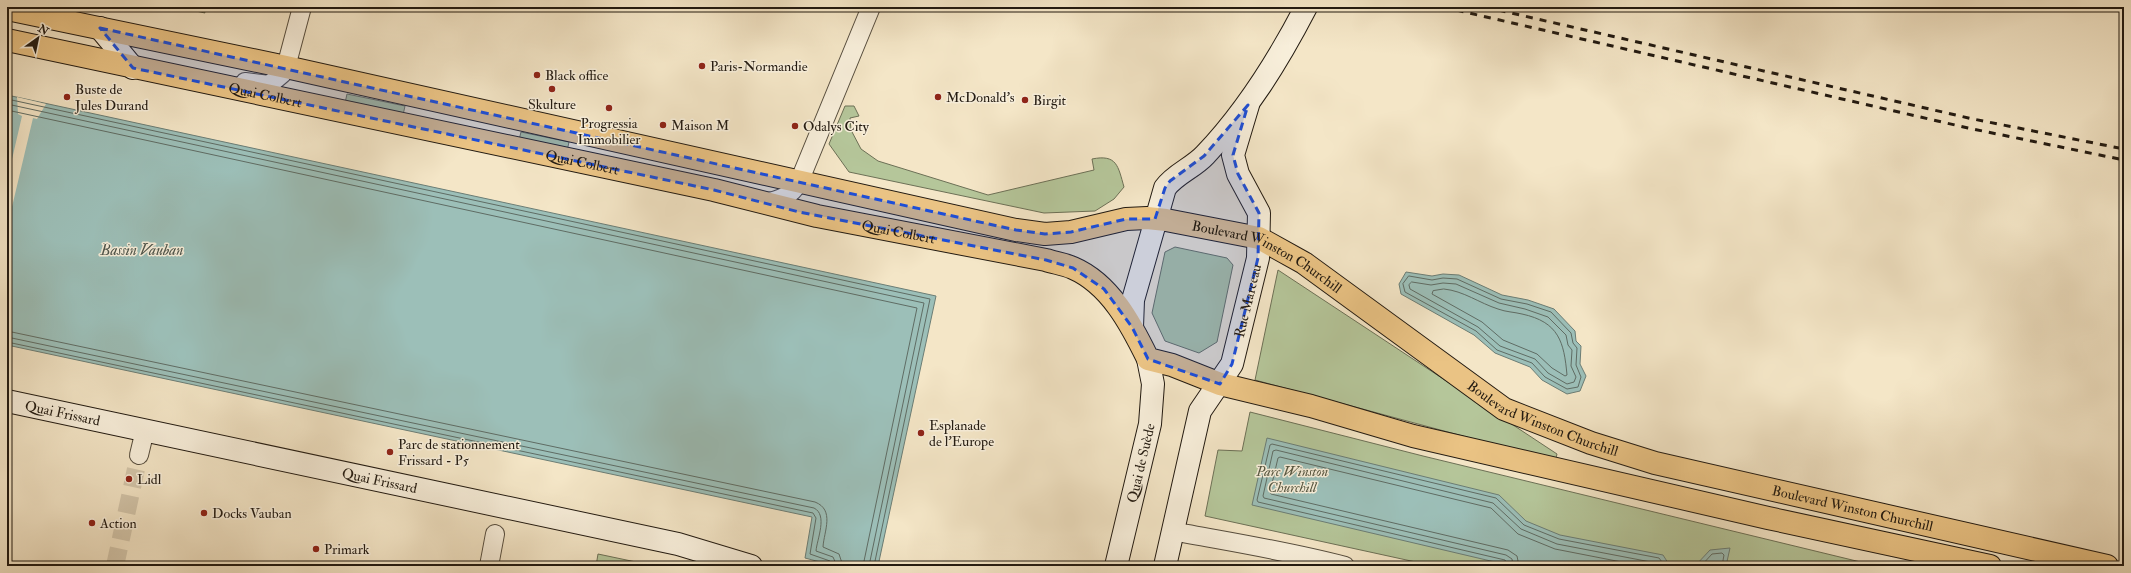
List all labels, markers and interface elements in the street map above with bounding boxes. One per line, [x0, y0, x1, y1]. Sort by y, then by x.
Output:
north arrow [18, 18, 58, 58]
text: N [35, 21, 52, 39]
place label: Paris-Normandie [710, 58, 808, 75]
marker: Paris-Normandie [697, 61, 707, 71]
place label: Black office [545, 67, 608, 84]
marker: Black office [532, 70, 542, 80]
street label: Quai Colbert [227, 79, 304, 111]
place label: Buste de Jules Durand [74, 81, 149, 114]
marker: Skulture [547, 84, 557, 94]
place label: McDonald's [946, 89, 1015, 106]
marker: Buste de Jules Durand [62, 92, 72, 102]
marker: McDonald's [933, 92, 943, 102]
place label: Birgit [1033, 92, 1067, 109]
marker: Birgit [1020, 95, 1030, 105]
place label: Skulture [528, 96, 576, 113]
marker: Progressia Immobilier [604, 103, 614, 113]
place label: Progressia Immobilier [578, 115, 641, 148]
place label: Maison M [671, 117, 730, 134]
place label: Odalys City [803, 118, 870, 136]
marker: Maison M [658, 120, 668, 130]
marker: Odalys City [790, 121, 800, 131]
street label: Quai Colbert [544, 146, 621, 178]
street label: Quai Colbert [860, 216, 937, 247]
street label: Boulevard Winston Churchill [1191, 217, 1346, 297]
water label: Bassin Vauban [100, 241, 183, 260]
street label: Rue Marceau [1230, 262, 1265, 339]
street label: Boulevard Winston Churchill [1464, 377, 1621, 460]
street label: Quai Frissard [24, 397, 102, 429]
place label: Esplanade de l'Europe [929, 417, 994, 451]
street label: Quai de Suède [1123, 422, 1158, 504]
marker: Esplanade de l'Europe [916, 428, 926, 438]
place label: Parc de stationnement Frissard - P5 [398, 436, 520, 469]
marker: Parc de stationnement Frissard - P5 [385, 447, 395, 457]
park label: Parc Winston Churchill [1255, 463, 1328, 496]
street label: Quai Frissard [341, 464, 419, 497]
place label: Lidl [137, 471, 162, 488]
marker: Lidl [124, 474, 134, 484]
street label: Boulevard Winston Churchill [1771, 481, 1935, 535]
place label: Docks Vauban [212, 505, 292, 522]
marker: Docks Vauban [199, 508, 209, 518]
place label: Action [99, 515, 137, 532]
marker: Action [87, 518, 97, 528]
place label: Primark [324, 541, 370, 558]
marker: Primark [311, 544, 321, 554]

